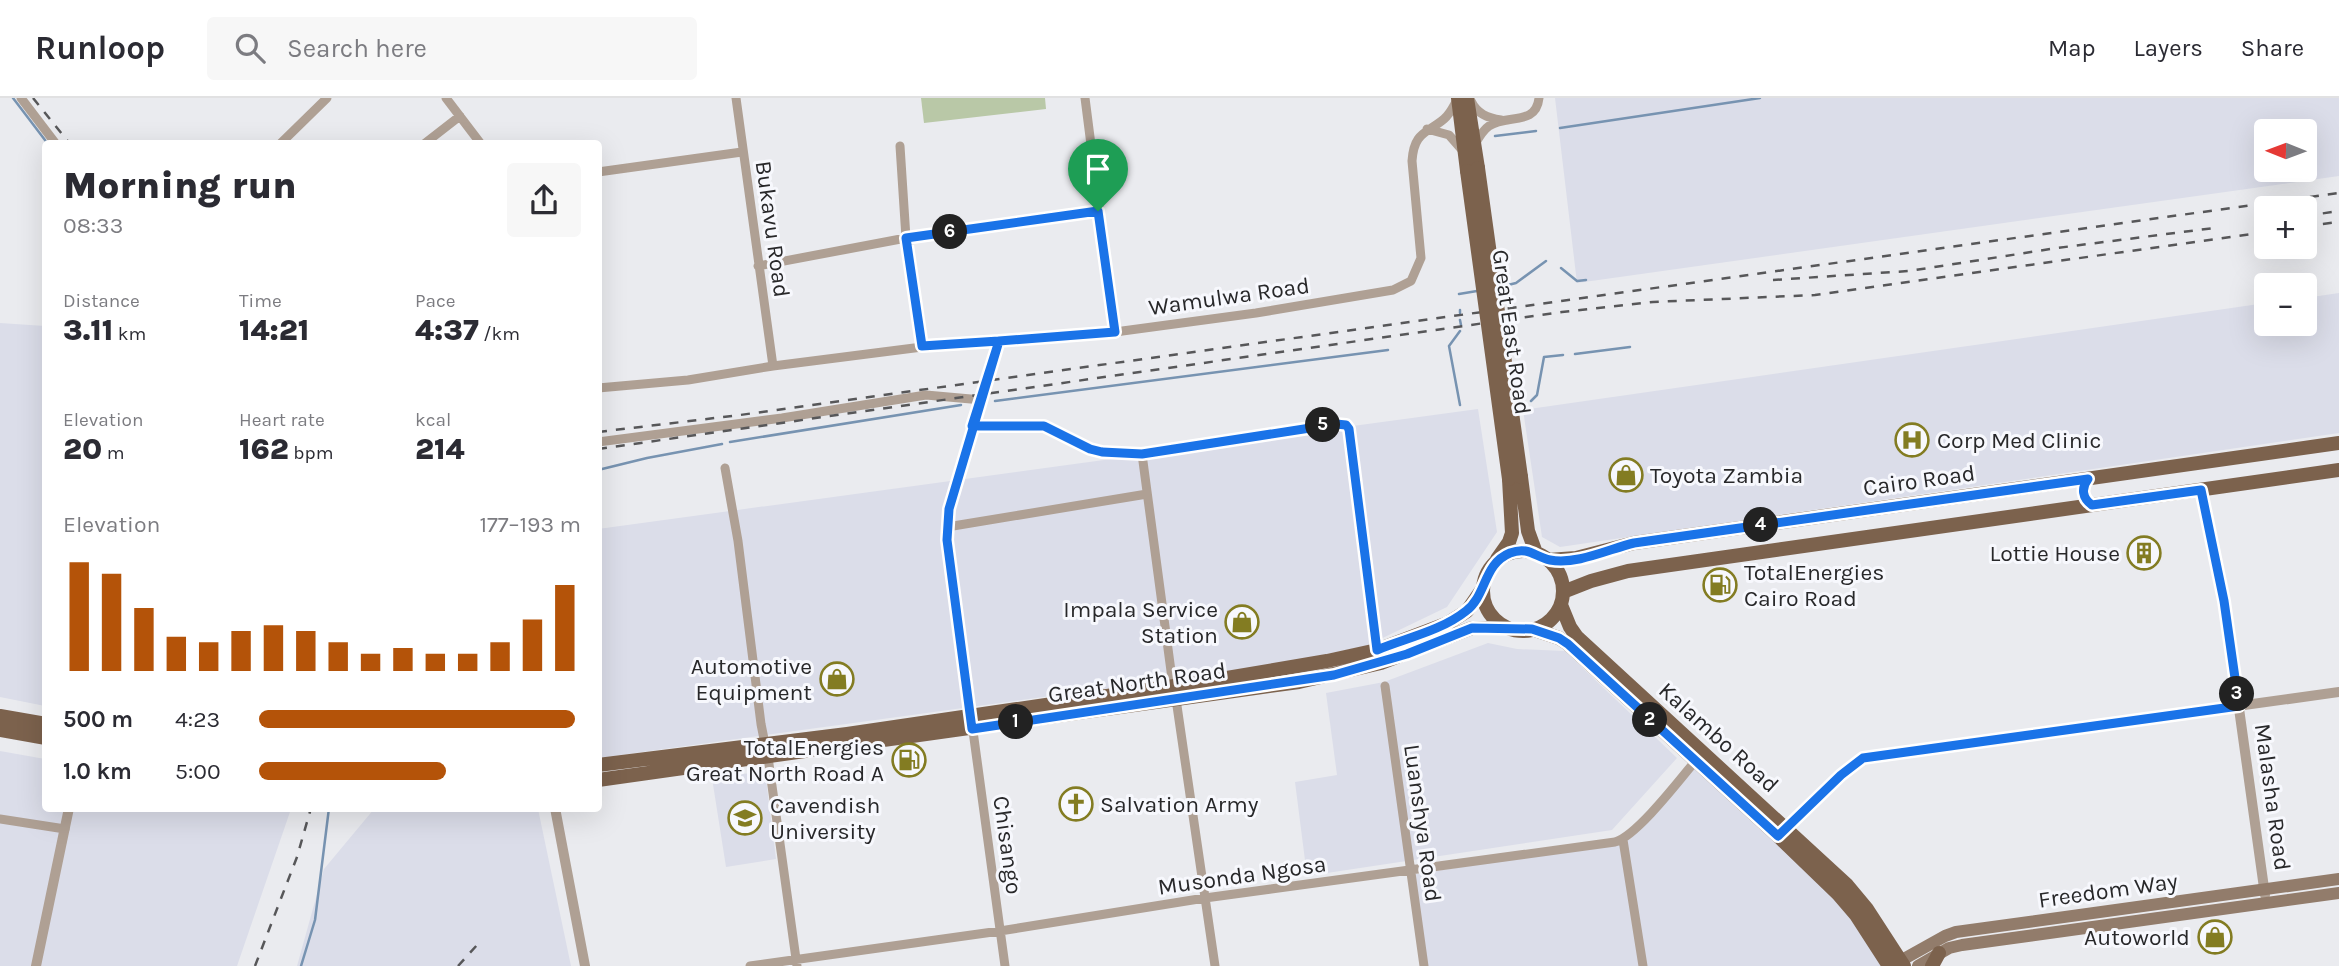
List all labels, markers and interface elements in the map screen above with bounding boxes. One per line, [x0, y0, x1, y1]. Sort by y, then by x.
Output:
search box [207, 17, 697, 80]
text: Runloop [35, 29, 165, 67]
icon: search [231, 29, 269, 67]
text: Search here [287, 33, 427, 64]
text: Map [2048, 34, 2096, 62]
text: Layers [2134, 34, 2203, 62]
text: Share [2241, 34, 2304, 62]
north arrow [2254, 119, 2317, 182]
map controls [2254, 119, 2317, 336]
pin [1068, 139, 1128, 211]
icon: arrive [1079, 150, 1117, 188]
street label: Bukavu Road [750, 159, 795, 299]
text: Morning run [63, 163, 297, 208]
button: share [507, 163, 581, 237]
button: + [2254, 196, 2317, 259]
text: 08:33 [63, 212, 123, 239]
pin: 6 [932, 214, 968, 250]
text: 6 [944, 220, 955, 242]
street label: Great East Road [1487, 248, 1536, 416]
street label: Wamulwa Road [1147, 272, 1311, 321]
button: − [2254, 273, 2317, 336]
text: Distance [63, 290, 140, 312]
text: Time [239, 290, 282, 312]
text: Pace [415, 290, 456, 312]
text: 3.11 [63, 312, 113, 348]
text: 14:21 [239, 312, 309, 348]
text: 4:37 [415, 312, 479, 348]
text: km [113, 323, 146, 345]
text: /km [479, 323, 520, 345]
pin: 5 [1306, 408, 1340, 442]
text: Elevation [63, 409, 143, 431]
text: Heart rate [239, 409, 325, 431]
text: kcal [415, 409, 451, 431]
text: 5 [1317, 413, 1328, 435]
hospital icon: Corp Med Clinic [1893, 421, 1931, 459]
place label: Corp Med Clinic [1937, 427, 2101, 454]
text: 20 [63, 431, 102, 467]
text: 162 [239, 431, 289, 467]
text: 214 [415, 431, 465, 467]
text: m [102, 442, 124, 464]
text: bpm [289, 442, 333, 464]
shop icon: Toyota Zambia [1607, 456, 1645, 494]
street label: Cairo Road [1861, 459, 1977, 502]
place label: Toyota Zambia [1650, 462, 1803, 489]
pin: 4 [1744, 508, 1778, 542]
text: Elevation [63, 511, 160, 538]
text: 177–193 m [479, 511, 581, 538]
text: 4 [1755, 513, 1766, 535]
building icon: Lottie House [2125, 534, 2163, 572]
place label: Lottie House [1989, 540, 2120, 567]
place label: TotalEnergies Cairo Road [1744, 559, 1884, 612]
fuel station icon: TotalEnergies Cairo Road [1701, 566, 1739, 604]
place label: Impala Service Station [1063, 596, 1218, 649]
shop icon: Impala Service Station [1223, 603, 1261, 641]
place label: Automotive Equipment [691, 653, 812, 706]
street label: Great North Road [1046, 657, 1228, 708]
shop icon: Automotive Equipment [818, 660, 856, 698]
pin: 3 [2220, 676, 2254, 712]
street label: Kalambo Road [1653, 677, 1784, 798]
text: 3 [2231, 682, 2242, 704]
pin: 2 [1632, 702, 1668, 738]
pin: 1 [998, 704, 1034, 740]
text: 500 m [63, 706, 133, 733]
text: 4:23 [175, 706, 220, 733]
text: 2 [1644, 708, 1655, 730]
text: 1 [1012, 710, 1019, 732]
street label: Malasha Road [2249, 722, 2296, 872]
place label: TotalEnergies Great North Road A [686, 734, 884, 787]
fuel station icon: TotalEnergies Great North Road A [890, 741, 928, 779]
street label: Luanshya Road [1398, 742, 1447, 904]
text: 1.0 km [63, 758, 132, 785]
text: 5:00 [175, 758, 221, 785]
church icon: Salvation Army [1057, 785, 1095, 823]
place label: Salvation Army [1100, 791, 1259, 818]
place label: Cavendish University [770, 792, 880, 845]
street label: Chisango [987, 794, 1028, 896]
school or university icon: Cavendish University [726, 799, 764, 837]
street label: Musonda Ngosa [1156, 850, 1328, 901]
street label: Freedom Way [2037, 867, 2180, 914]
shop icon: Autoworld [2196, 918, 2234, 956]
place label: Autoworld [2084, 924, 2190, 951]

